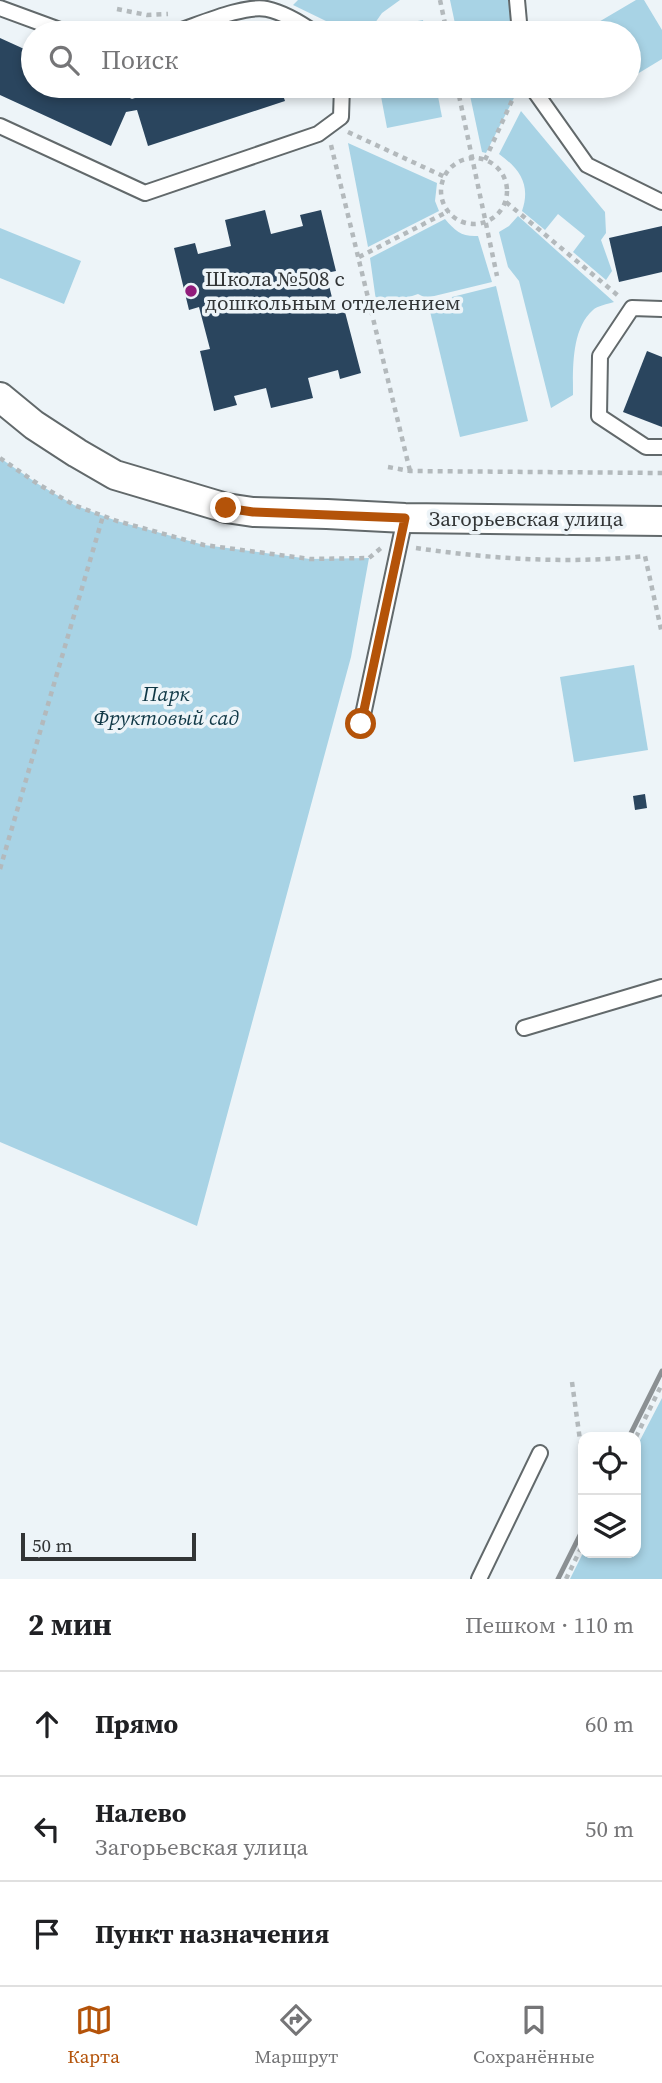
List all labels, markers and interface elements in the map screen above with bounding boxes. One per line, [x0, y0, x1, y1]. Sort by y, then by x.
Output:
search box [21, 21, 641, 98]
icon: search [45, 41, 83, 79]
text: Поиск [101, 42, 178, 78]
place label: Школа №508 с дошкольным отделением [205, 264, 461, 317]
marker: Школа №508 с дошкольным отделением [183, 283, 199, 299]
route end [210, 492, 241, 523]
street label: Загорьевская улица [429, 504, 624, 533]
park label: Парк Фруктовый сад [94, 679, 239, 732]
route start [345, 708, 376, 739]
map controls [578, 1432, 641, 1558]
button: locate [578, 1432, 641, 1495]
button: layers [578, 1495, 641, 1558]
scale bar [21, 1530, 196, 1562]
text: 50 m [32, 1532, 73, 1558]
text: 2 мин [28, 1604, 112, 1645]
text: Пешком · 110 m [465, 1609, 634, 1641]
icon: ahead [28, 1705, 66, 1743]
text: Прямо [95, 1706, 178, 1742]
text: 60 m [585, 1708, 634, 1740]
text: Налево [95, 1795, 186, 1831]
icon: left [28, 1810, 66, 1848]
text: 50 m [585, 1813, 634, 1845]
text: Загорьевская улица [95, 1831, 308, 1863]
icon: arrive [28, 1915, 66, 1953]
text: Пункт назначения [95, 1916, 329, 1952]
tab: Карта [67, 2001, 120, 2069]
tab: Маршрут [254, 2001, 338, 2069]
tab: Сохранённые [473, 2001, 595, 2069]

